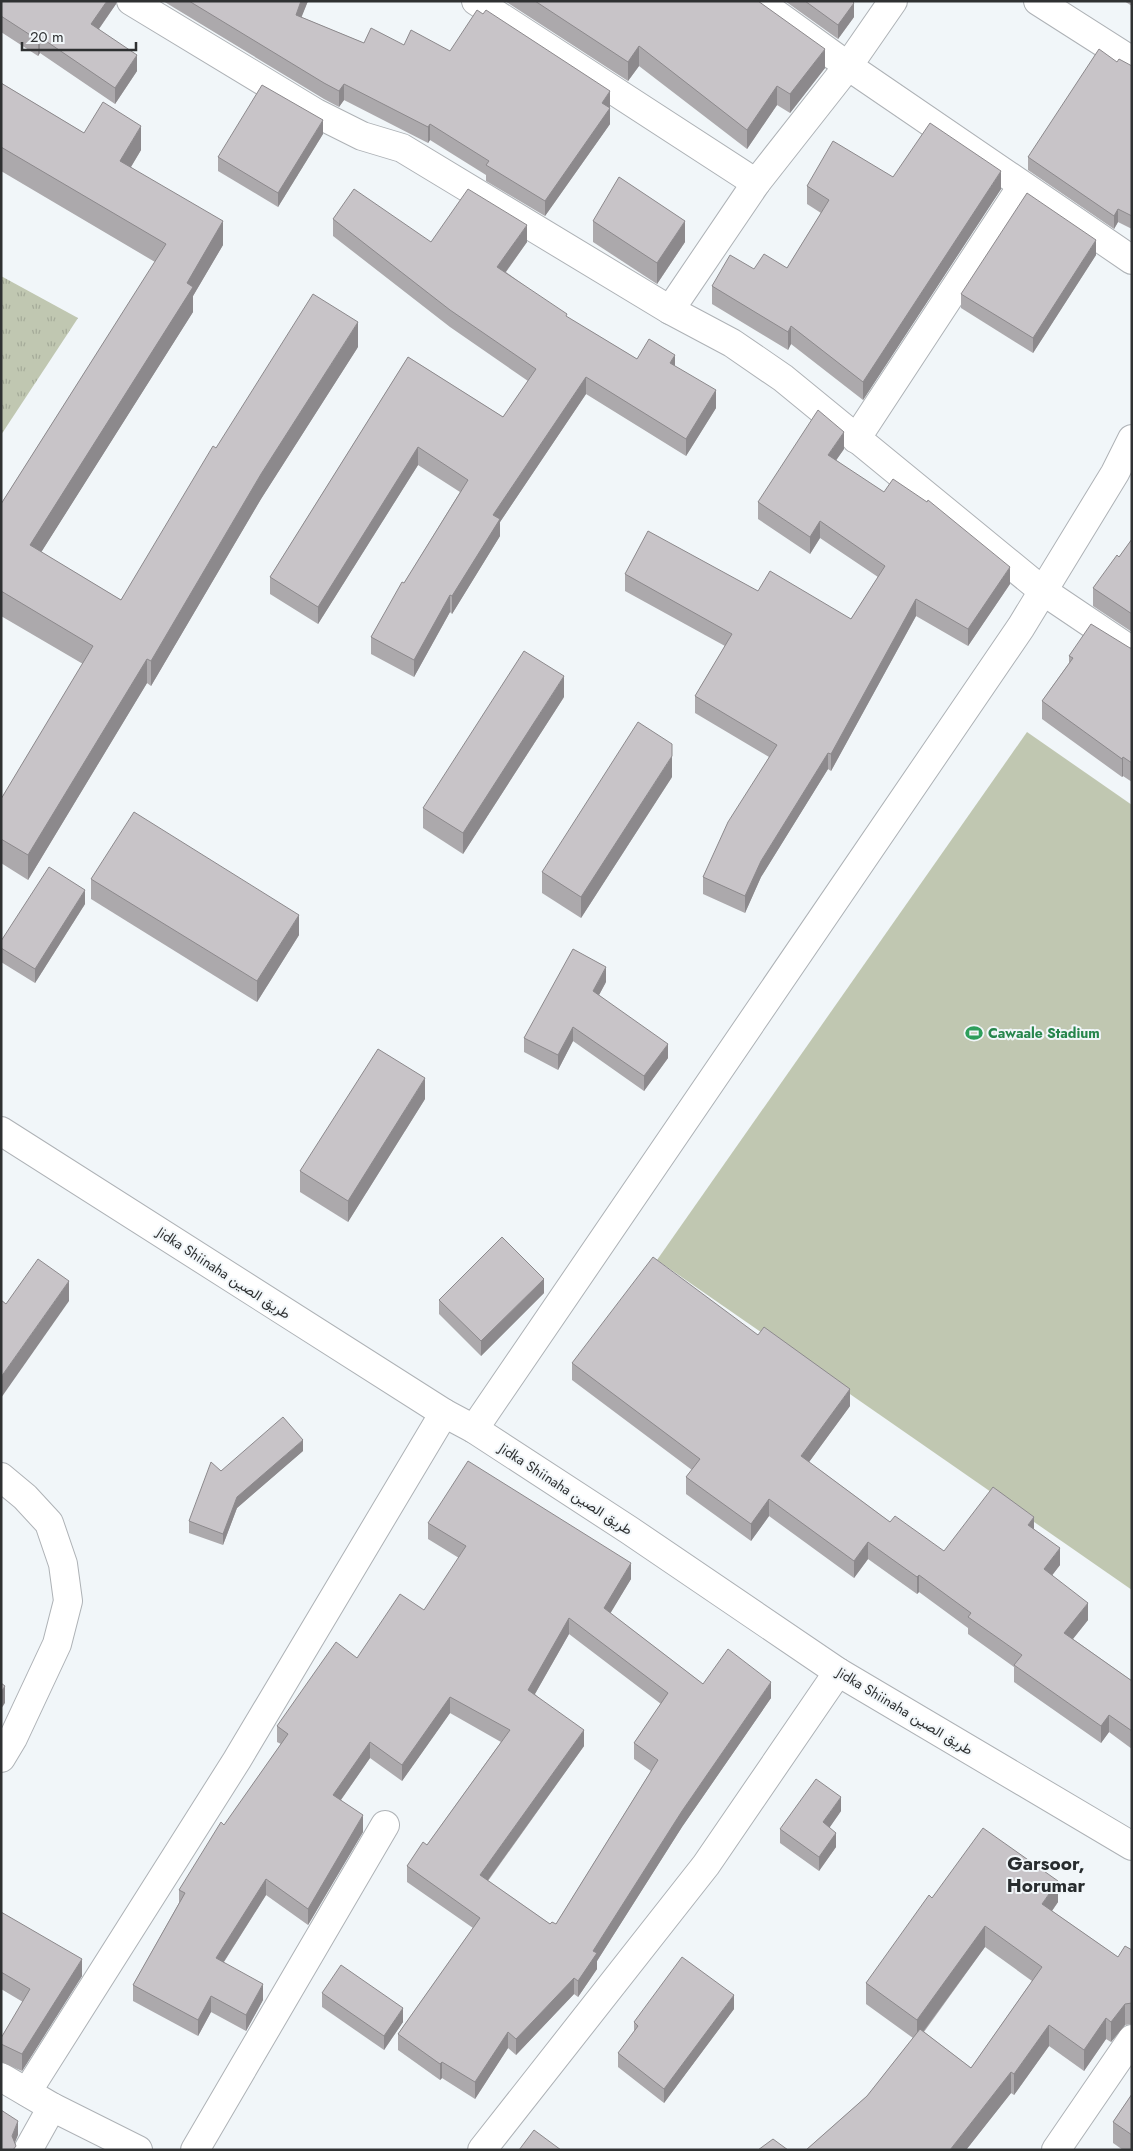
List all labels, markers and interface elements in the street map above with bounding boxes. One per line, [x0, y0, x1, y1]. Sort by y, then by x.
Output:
scale bar [22, 20, 136, 52]
text: 20 m [30, 26, 64, 48]
sports icon: Cawaale Stadium [964, 1023, 984, 1043]
place label: Cawaale Stadium [988, 1023, 1100, 1043]
street label: Jidka Shiinaha طريق الصين [152, 1221, 295, 1324]
street label: Jidka Shiinaha طريق الصين [494, 1437, 637, 1540]
street label: Jidka Shiinaha طريق الصين [831, 1661, 977, 1760]
district label: Garsoor, Horumar [1007, 1850, 1085, 1899]

